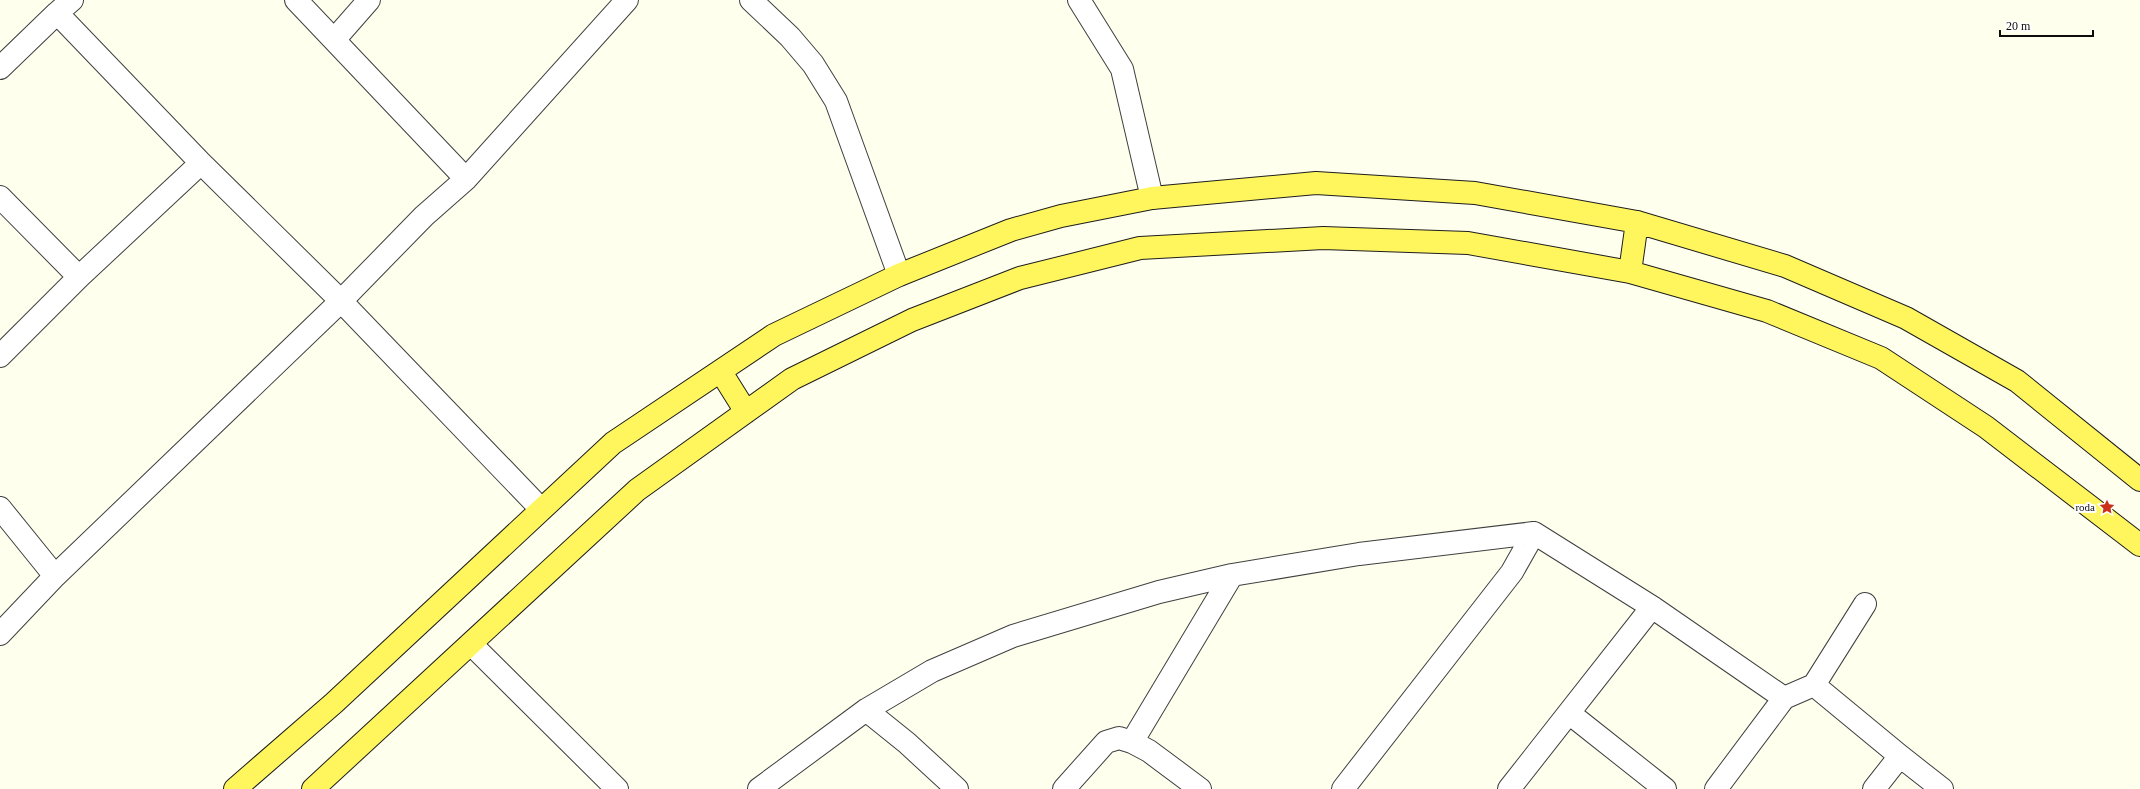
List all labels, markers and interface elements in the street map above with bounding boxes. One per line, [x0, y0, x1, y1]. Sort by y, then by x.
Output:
scale bar [2000, 12, 2093, 38]
text: 20 m [2006, 19, 2031, 33]
place icon: roda [2098, 498, 2116, 516]
place label: roda [2075, 501, 2095, 513]

